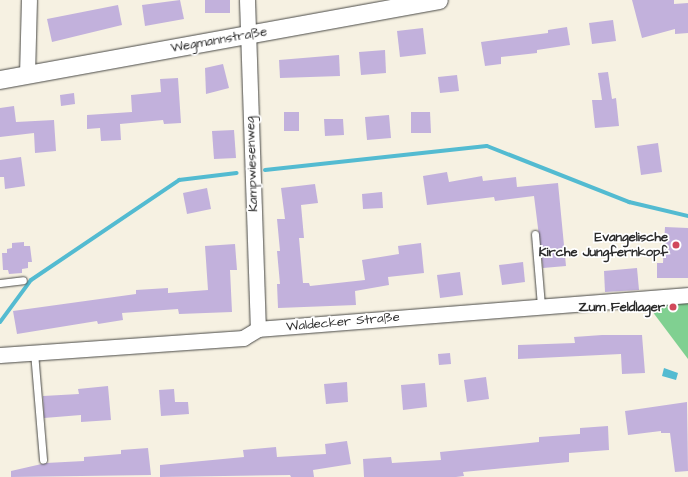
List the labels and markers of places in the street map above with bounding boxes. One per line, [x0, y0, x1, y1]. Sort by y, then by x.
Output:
place label: Evangelische Kirche Jungfernkopf [539, 230, 668, 261]
marker: Evangelische Kirche Jungfernkopf [671, 240, 681, 250]
place label: Zum Feldlager [579, 299, 665, 315]
marker: Zum Feldlager [668, 302, 678, 312]

